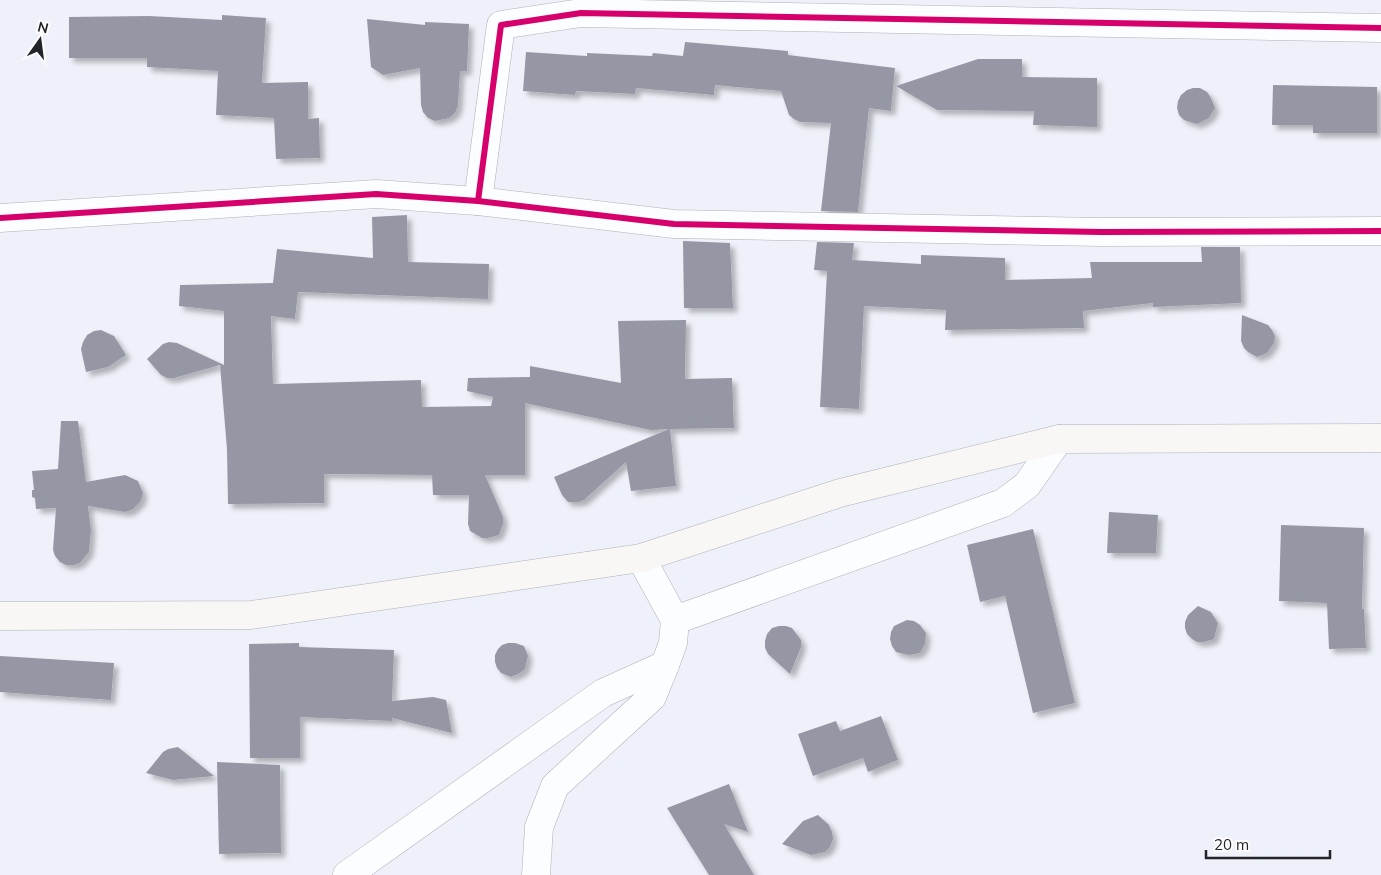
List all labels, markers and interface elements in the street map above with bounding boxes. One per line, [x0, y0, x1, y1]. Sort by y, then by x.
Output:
north arrow [15, 15, 65, 65]
text: N [36, 17, 50, 37]
scale bar [1206, 828, 1330, 860]
text: 20 m [1214, 835, 1249, 854]

